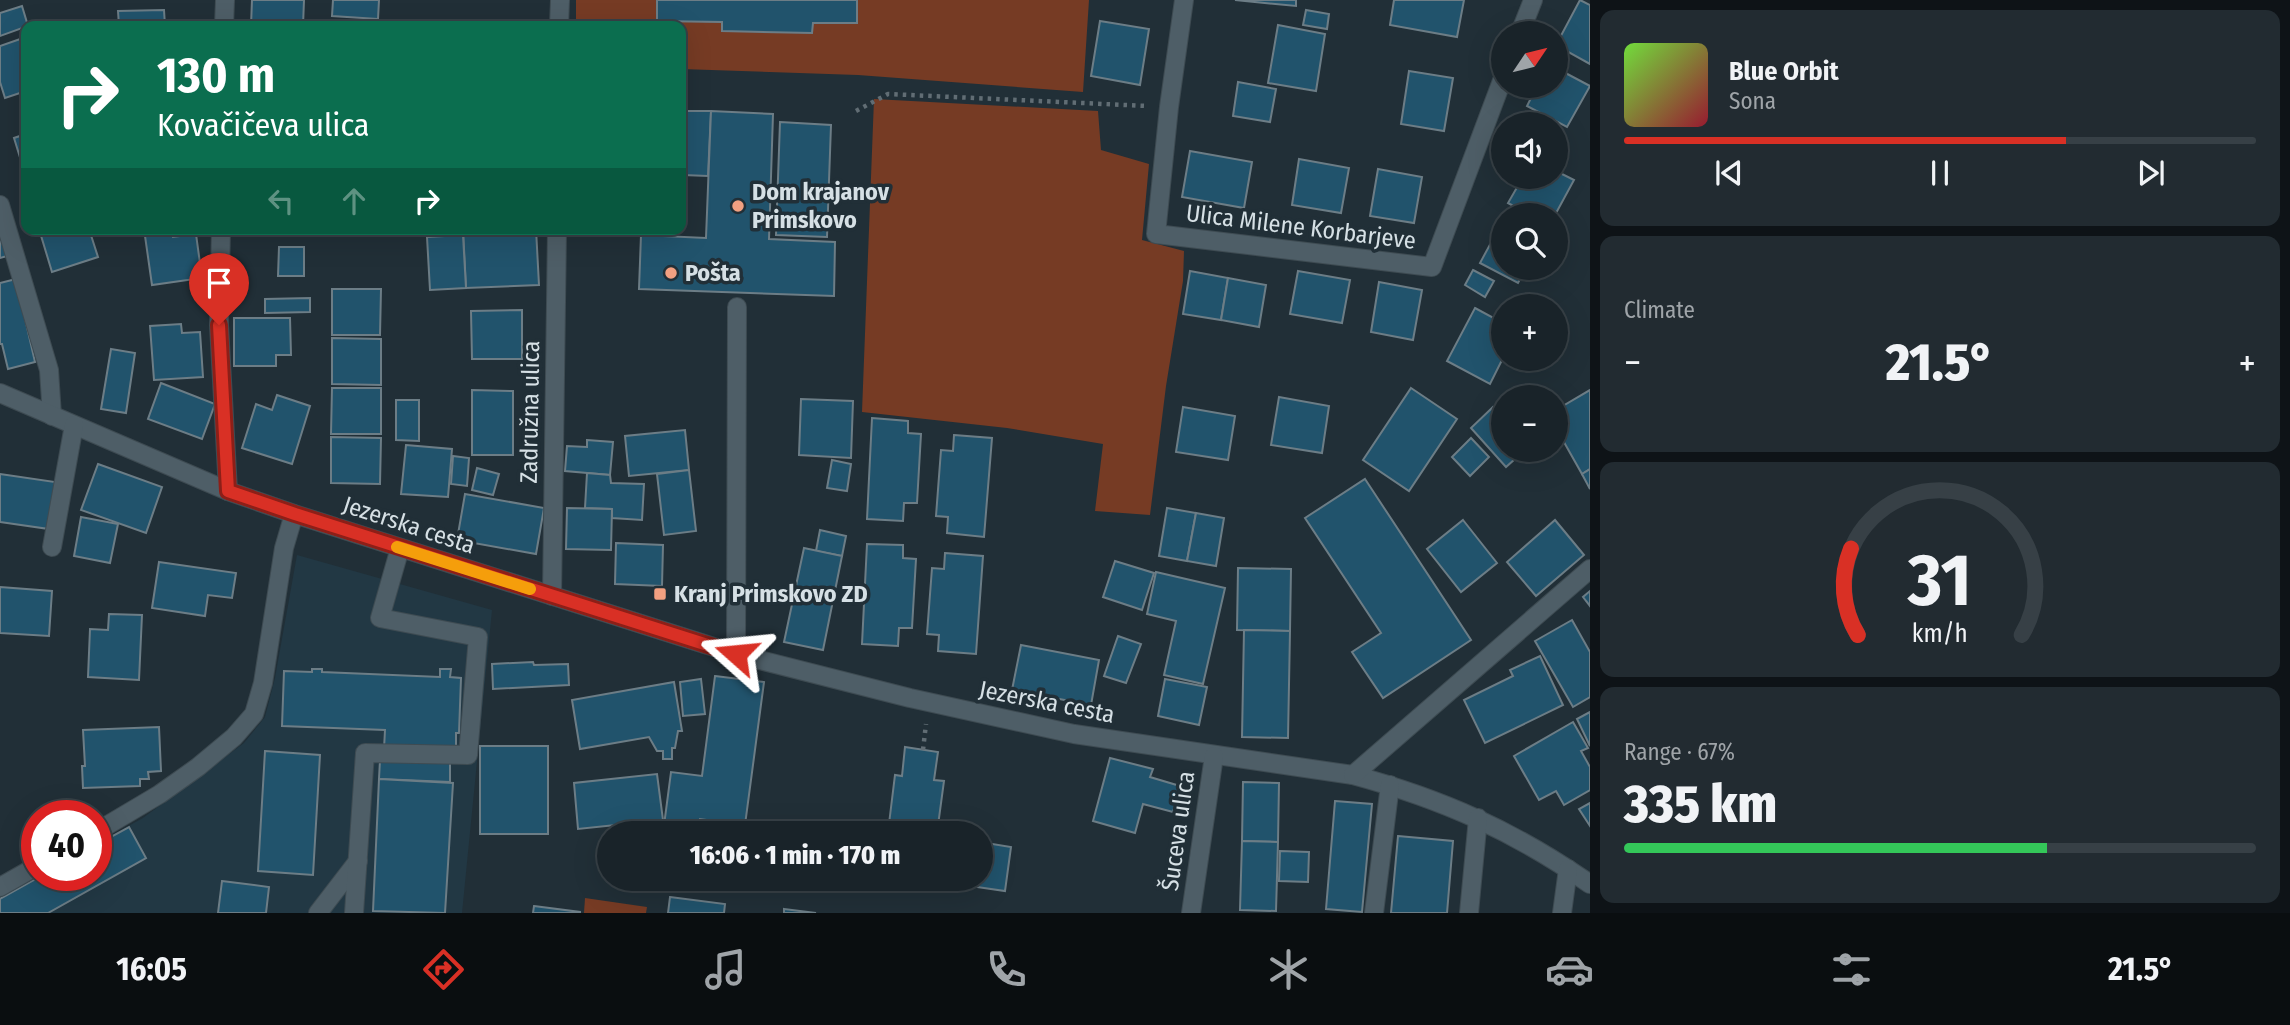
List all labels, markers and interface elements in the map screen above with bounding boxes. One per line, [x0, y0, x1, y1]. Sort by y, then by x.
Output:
north arrow [1491, 21, 1568, 98]
map controls [1491, 21, 1568, 462]
text: 130 m [157, 46, 275, 105]
icon: right [42, 49, 133, 140]
text: Blue Orbit [1729, 56, 1839, 87]
text: Sona [1729, 87, 1776, 115]
text: Kovačičeva ulica [157, 106, 369, 144]
button: sound [1491, 112, 1568, 189]
icon: previous [1710, 154, 1748, 192]
icon: pause [1921, 154, 1959, 192]
icon: next [2132, 154, 2170, 192]
place label: Dom krajanov Primskovo [752, 178, 890, 234]
icon: left [262, 182, 300, 220]
icon: ahead [335, 182, 373, 220]
icon: right [408, 182, 446, 220]
marker: Dom krajanov Primskovo [730, 198, 746, 214]
street label: Ulica Milene Korbarjeve [1184, 199, 1418, 255]
button: search [1491, 203, 1568, 280]
pin [189, 253, 249, 325]
place label: Pošta [685, 259, 741, 287]
icon: arrive [200, 264, 238, 302]
marker: Pošta [663, 265, 679, 281]
button: + [1491, 294, 1568, 371]
text: Climate [1624, 296, 1695, 324]
text: 21.5° [1886, 331, 1994, 394]
street label: Zadružna ulica [515, 340, 545, 484]
text: − [1624, 340, 1641, 386]
text: + [2239, 340, 2256, 386]
button: − [1491, 385, 1568, 462]
street label: Jezerska cesta [339, 490, 479, 560]
text: 31 [1907, 538, 1972, 625]
place label: Kranj Primskovo ZD [674, 580, 868, 608]
marker: Kranj Primskovo ZD [652, 586, 668, 602]
position arrow [699, 617, 773, 691]
text: km/h [1912, 619, 1968, 649]
street label: Jezerska cesta [977, 675, 1117, 729]
text: Range · 67% [1624, 738, 1735, 766]
street label: Šuceva ulica [1155, 769, 1200, 893]
text: 335 km [1624, 773, 1777, 836]
speed limit sign: 40 [21, 800, 112, 891]
text: 16:06 · 1 min · 170 m [690, 840, 900, 871]
icon: directions [419, 945, 468, 994]
icon: music [701, 945, 750, 994]
icon: phone [982, 945, 1031, 994]
icon: climate [1264, 945, 1313, 994]
icon: car [1545, 945, 1594, 994]
icon: filters [1827, 945, 1876, 994]
text: 16:05 [116, 950, 187, 988]
text: 21.5° [2108, 950, 2174, 988]

